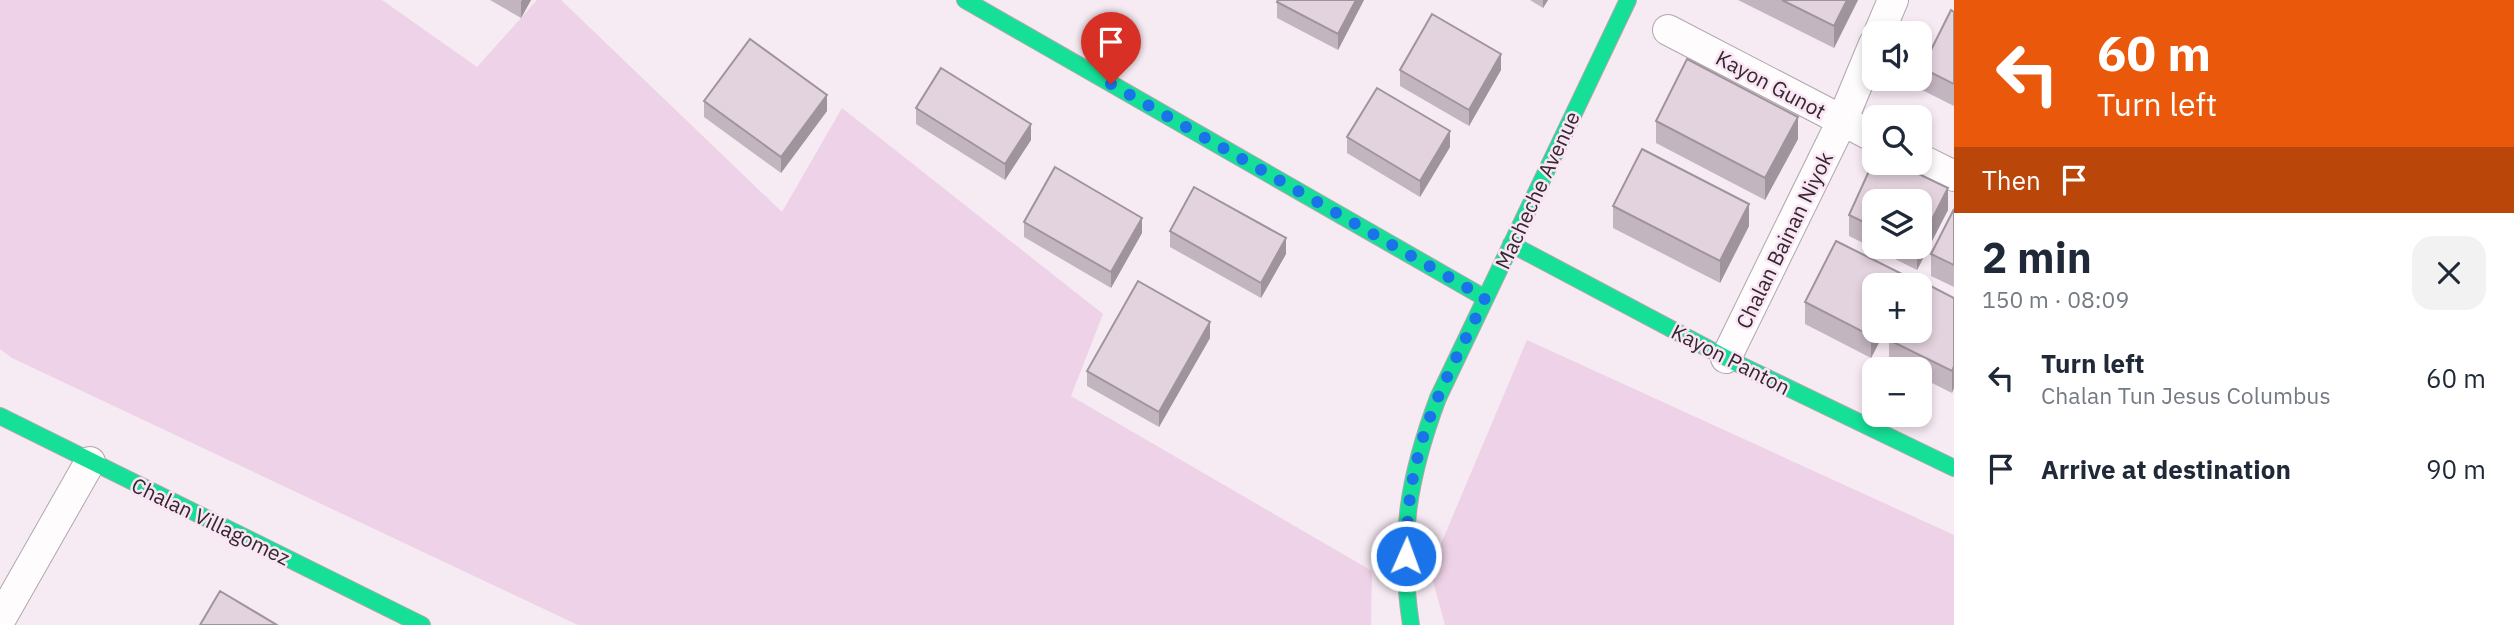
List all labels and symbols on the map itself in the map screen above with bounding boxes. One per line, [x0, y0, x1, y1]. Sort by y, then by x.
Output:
pin [1081, 12.0, 1141, 84]
street label: Kayon Gunot [1711, 43, 1831, 125]
street label: Macheche Avenue [1488, 106, 1586, 274]
street label: Chalan Bainan Niyok [1729, 147, 1839, 333]
street label: Kayon Panton [1667, 317, 1795, 401]
street label: Chalan Villagomez [127, 471, 295, 572]
position arrow [1369, 519, 1443, 593]

